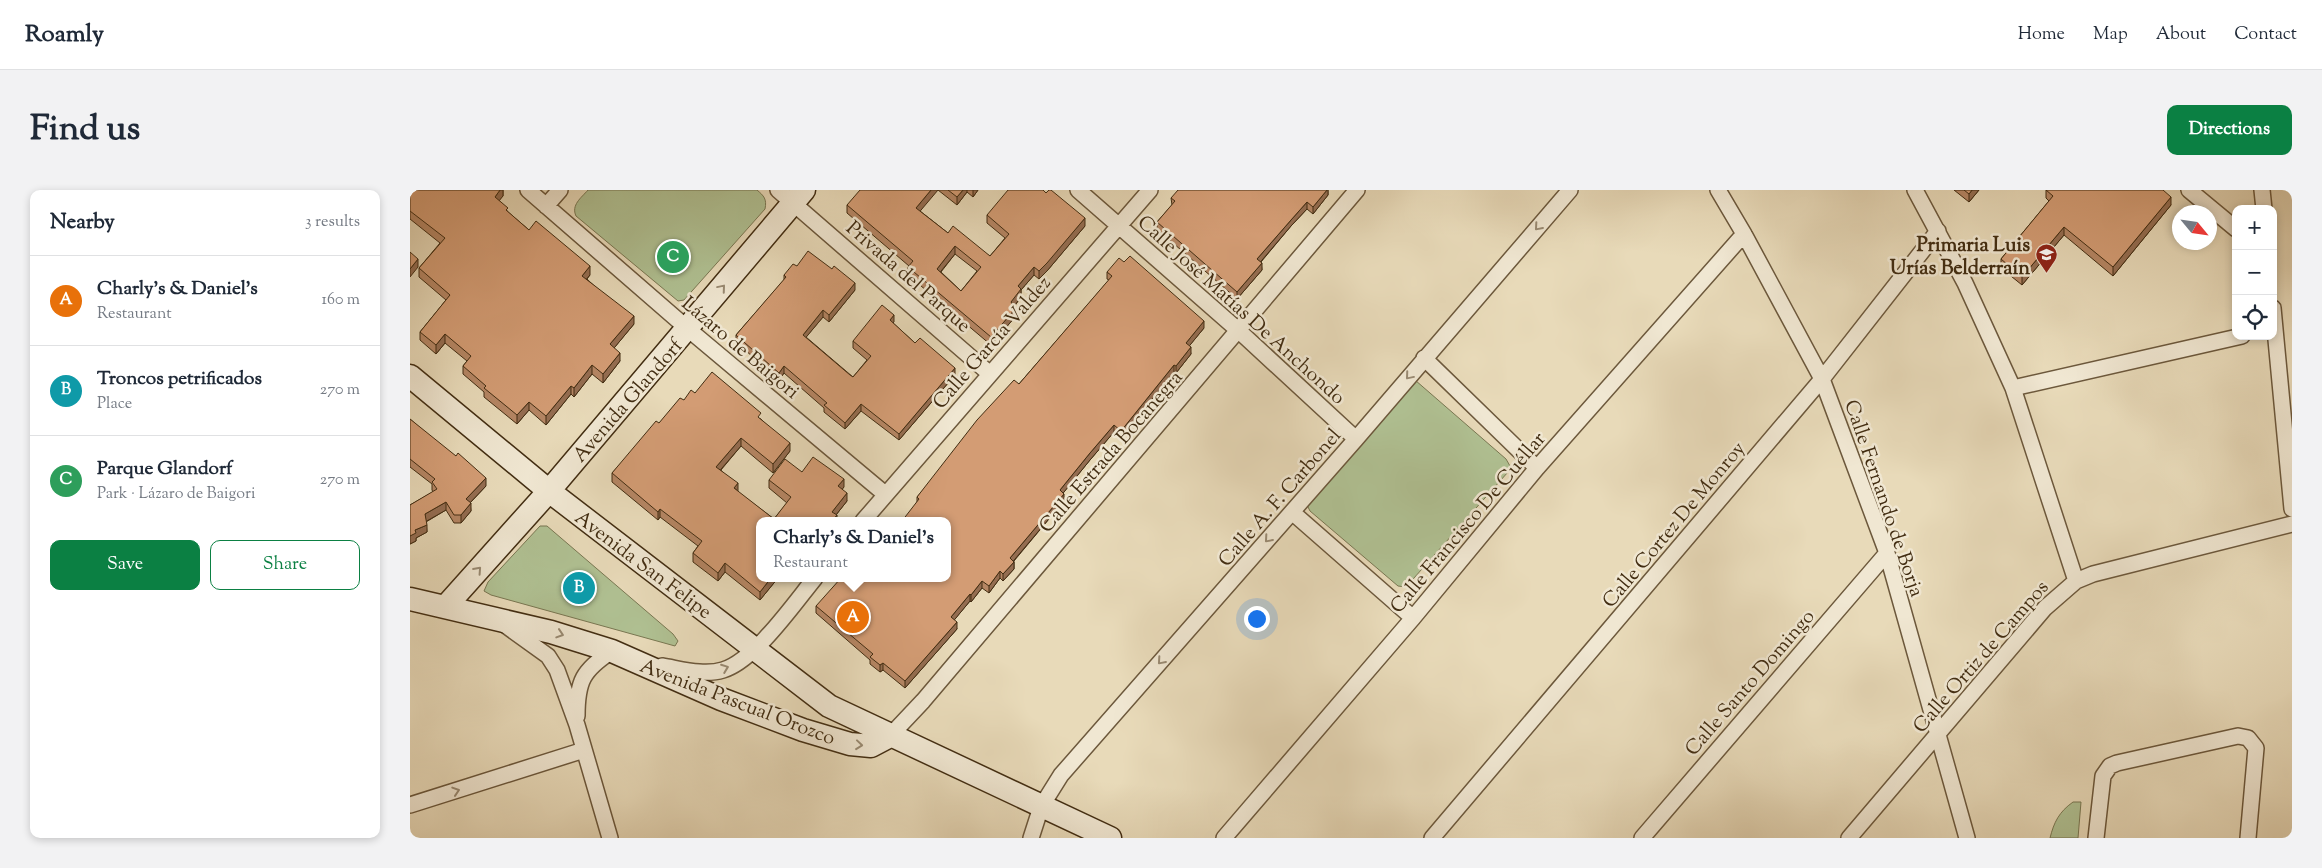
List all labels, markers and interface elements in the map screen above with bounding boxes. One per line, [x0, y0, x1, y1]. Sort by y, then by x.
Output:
text: Roamly [25, 18, 104, 52]
text: Home [2018, 22, 2065, 48]
text: Map [2093, 22, 2128, 48]
text: About [2156, 22, 2206, 48]
text: Contact [2234, 22, 2297, 48]
text: Find us [30, 105, 140, 156]
button: Directions [2167, 105, 2292, 155]
north arrow [2172, 205, 2217, 250]
map controls [2232, 205, 2277, 340]
button: + [2232, 205, 2277, 250]
text: Nearby [50, 208, 115, 238]
street label: Calle José Matías De Anchondo [1130, 209, 1351, 412]
text: 3 results [305, 211, 360, 234]
street label: Privada del Parque [838, 215, 976, 341]
one-way arrow [1535, 221, 1544, 230]
place label: Primaria Luis Urías Belderraín [1890, 232, 2030, 284]
pin: C [657, 238, 689, 276]
school or university icon: Primaria Luis Urías Belderraín [2034, 243, 2058, 274]
button: − [2232, 250, 2277, 295]
street label: Calle García Valdez [927, 271, 1059, 417]
text: Charly's & Daniel's [97, 276, 258, 303]
one-way arrow [716, 285, 724, 294]
text: A [60, 289, 73, 312]
text: 160 m [322, 289, 360, 312]
street label: Lázaro de Baigori [674, 291, 805, 407]
button: locate [2232, 295, 2277, 340]
text: Restaurant [97, 303, 172, 326]
street label: Avenida Glandorf [567, 333, 692, 470]
street label: Calle Estrada Bocanegra [1033, 365, 1191, 540]
text: Troncos petrificados [97, 366, 262, 393]
one-way arrow [1405, 371, 1414, 380]
text: B [61, 379, 71, 402]
text: 270 m [320, 379, 360, 402]
text: Place [97, 393, 132, 416]
street label: Calle Fernando de Borja [1835, 396, 1930, 601]
street label: Calle A. F. Carbonel [1213, 423, 1350, 574]
street label: Calle Francisco De Cuéllar [1384, 426, 1554, 621]
street label: Calle Cortez De Monroy [1596, 436, 1753, 615]
text: Parque Glandorf [97, 456, 233, 483]
text: C [60, 469, 72, 492]
text: 270 m [320, 469, 360, 492]
text: Park · Lázaro de Baigori [97, 483, 256, 506]
street label: Avenida San Felipe [568, 505, 717, 627]
popup [756, 517, 951, 582]
text: Charly's & Daniel's [773, 525, 934, 552]
one-way arrow [1265, 534, 1274, 543]
button: Save [50, 540, 200, 590]
button: Share [210, 540, 360, 590]
text: Restaurant [773, 552, 848, 575]
one-way arrow [472, 567, 481, 576]
pin: B [563, 569, 595, 607]
street label: Calle Ortiz de Campos [1907, 575, 2057, 741]
pin: A [837, 598, 869, 636]
street label: Calle Santo Domingo [1679, 604, 1823, 763]
your location [1244, 606, 1270, 632]
one-way arrow [555, 629, 563, 639]
street label: Avenida Pascual Orozco [635, 653, 839, 754]
one-way arrow [1158, 656, 1167, 665]
one-way arrow [721, 664, 729, 674]
one-way arrow [855, 740, 863, 751]
one-way arrow [452, 786, 460, 796]

